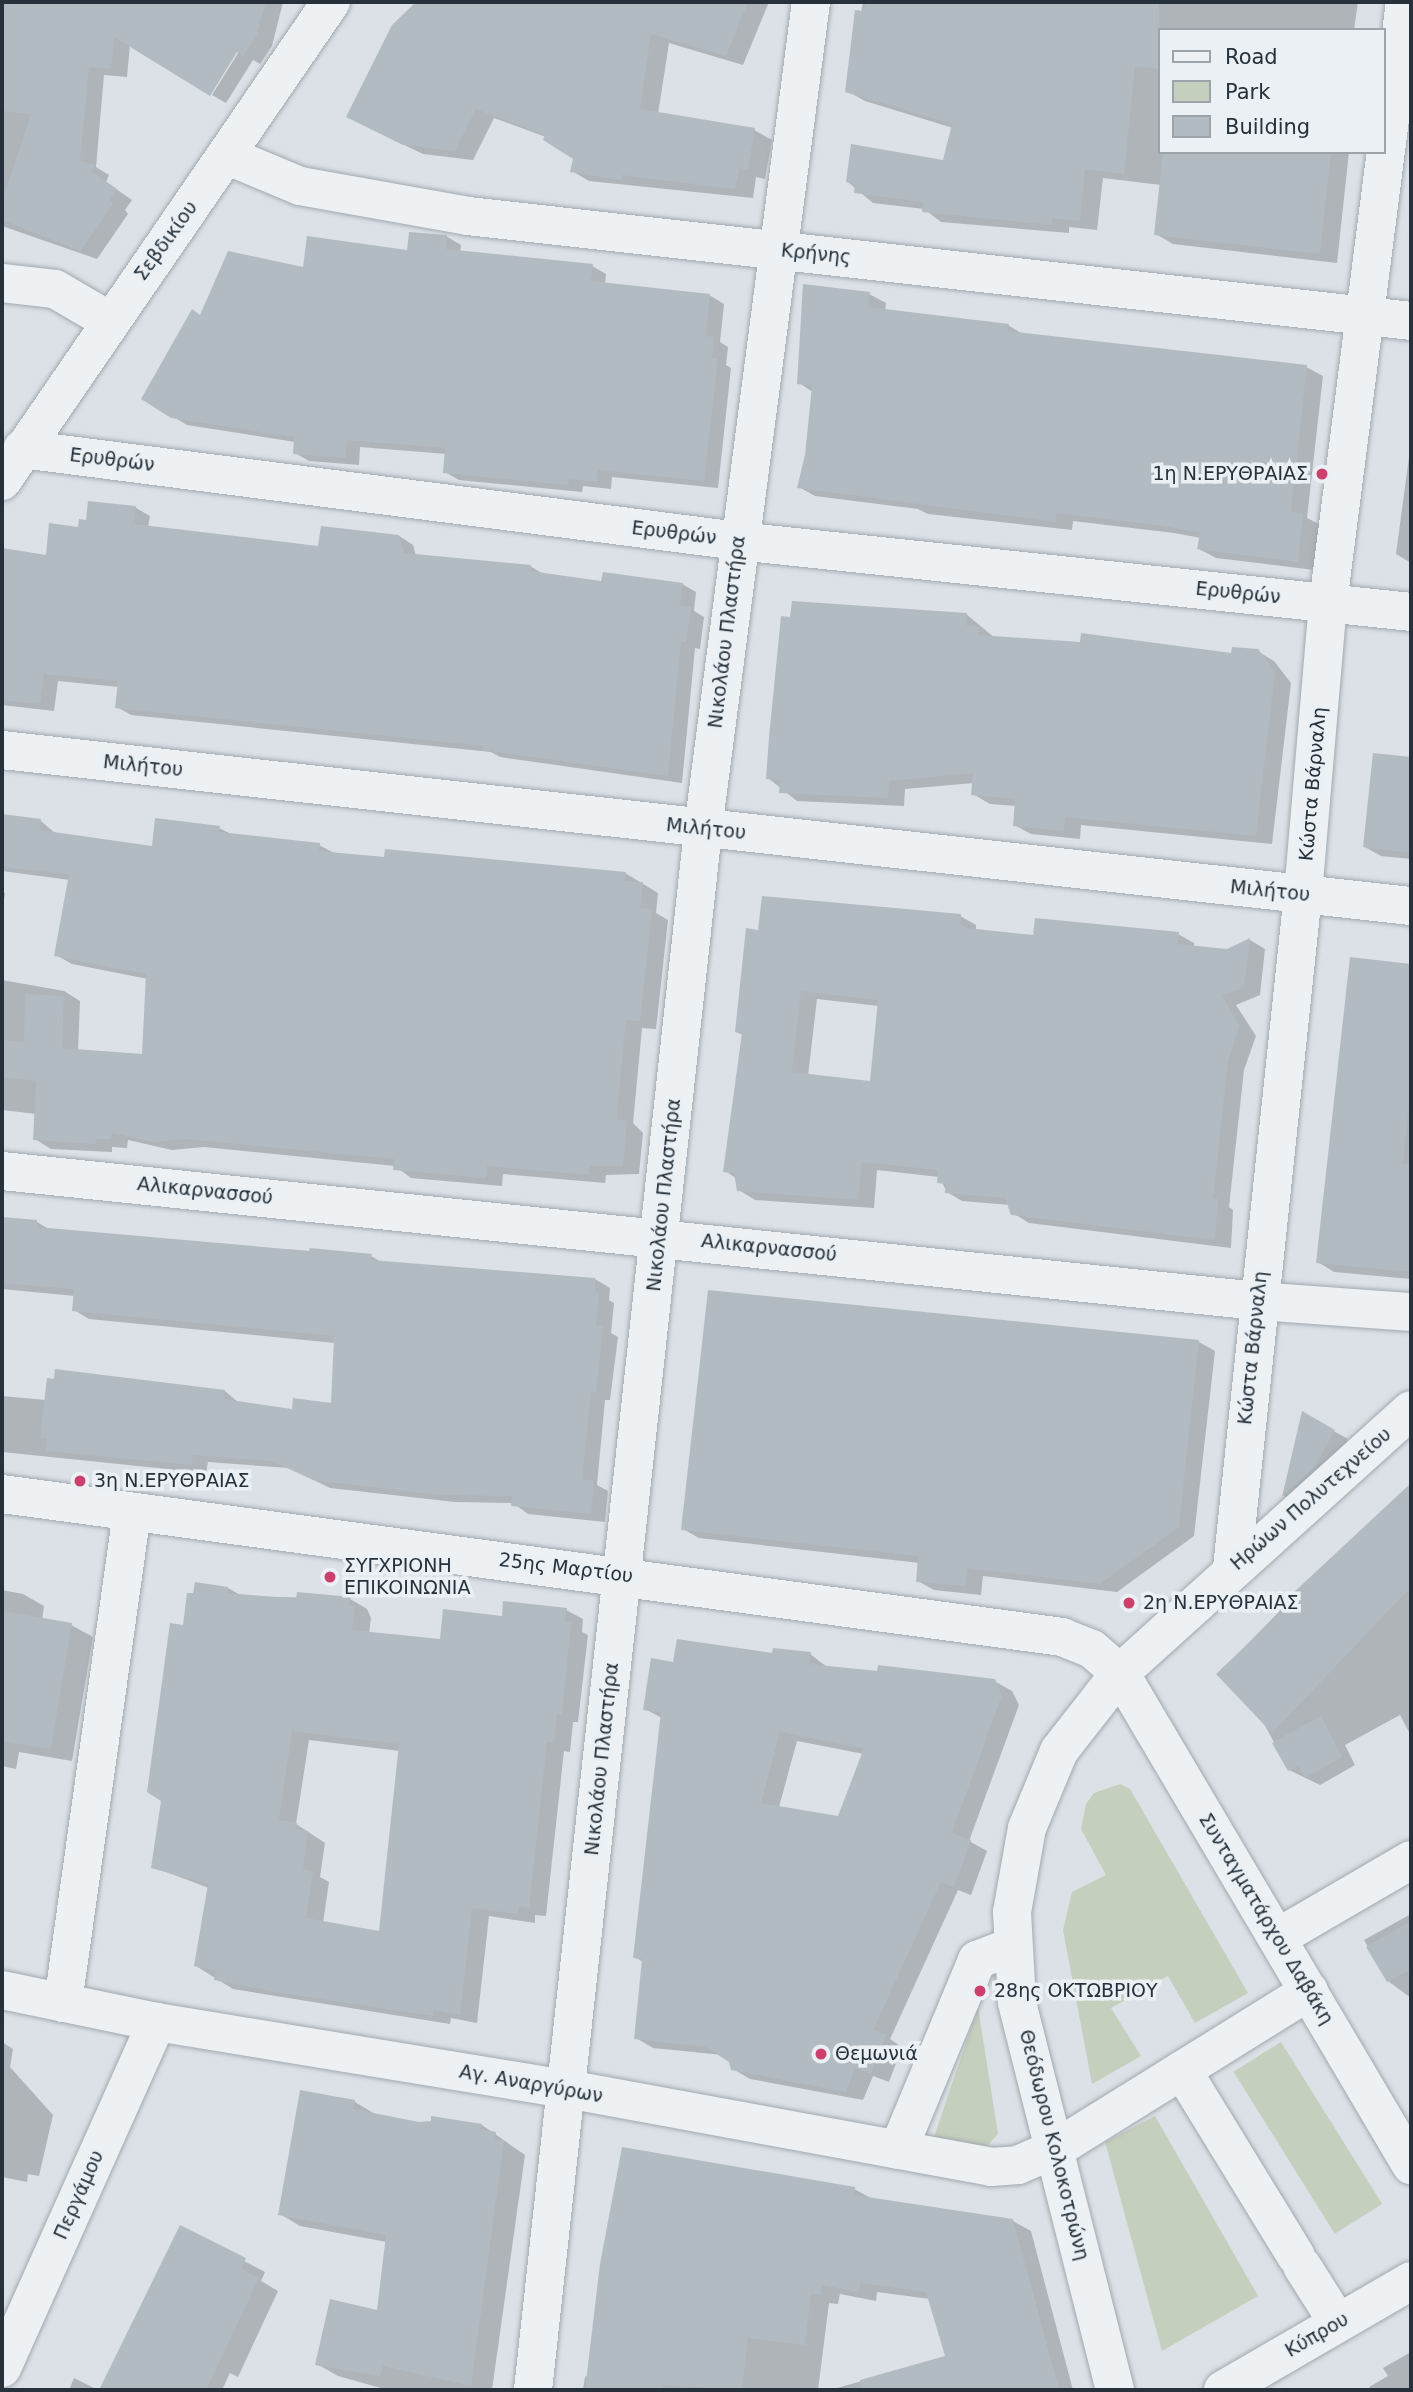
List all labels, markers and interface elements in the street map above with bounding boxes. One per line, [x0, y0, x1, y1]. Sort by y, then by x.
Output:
legend [1158, 28, 1385, 154]
text: Road [1225, 45, 1278, 69]
text: Park [1225, 80, 1270, 104]
text: Building [1225, 115, 1310, 139]
street label: Σεβδικίου [130, 197, 202, 285]
street label: Κρήνης [780, 239, 852, 269]
street label: Ερυθρών [68, 443, 156, 477]
place label: 1η Ν.ΕΡΥΘΡΑΙΑΣ [1152, 463, 1308, 485]
marker: 1η Ν.ΕΡΥΘΡΑΙΑΣ [1314, 466, 1330, 482]
street label: Ερυθρών [630, 516, 718, 550]
street label: Νικολάου Πλαστήρα [704, 534, 750, 730]
street label: Ερυθρών [1194, 577, 1282, 609]
street label: Κώστα Βάρναλη [1295, 706, 1331, 862]
street label: Μιλήτου [102, 750, 184, 782]
street label: Μιλήτου [665, 813, 747, 845]
street label: Μιλήτου [1229, 875, 1311, 907]
street label: Νικολάου Πλαστήρα [643, 1097, 685, 1293]
street label: Αλικαρνασσού [136, 1173, 274, 1209]
street label: Αλικαρνασσού [700, 1230, 838, 1266]
street label: Κώστα Βάρναλη [1234, 1270, 1272, 1426]
street label: Ηρώων Πολυτεχνείου [1226, 1423, 1396, 1575]
place label: 3η Ν.ΕΡΥΘΡΑΙΑΣ [94, 1470, 250, 1492]
marker: 3η Ν.ΕΡΥΘΡΑΙΑΣ [72, 1473, 88, 1489]
street label: 25ης Μαρτίου [498, 1548, 634, 1588]
place label: ΣΥΓΧΡΙΟΝΗ ΕΠΙΚΟΙΝΩΝΙΑ [344, 1555, 470, 1599]
marker: ΣΥΓΧΡΙΟΝΗ ΕΠΙΚΟΙΝΩΝΙΑ [322, 1569, 338, 1585]
place label: 2η Ν.ΕΡΥΘΡΑΙΑΣ [1143, 1592, 1299, 1614]
marker: 2η Ν.ΕΡΥΘΡΑΙΑΣ [1121, 1595, 1137, 1611]
street label: Νικολάου Πλαστήρα [581, 1661, 623, 1857]
street label: Συνταγματάρχου Δαβάκη [1194, 1809, 1338, 2029]
place label: 28ης ΟΚΤΩΒΡΙΟΥ [994, 1980, 1158, 2002]
marker: 28ης ΟΚΤΩΒΡΙΟΥ [972, 1983, 988, 1999]
street label: Θεόδωρου Κολοκοτρώνη [1014, 2027, 1094, 2263]
place label: Θεμωνιά [835, 2043, 918, 2065]
marker: Θεμωνιά [813, 2046, 829, 2062]
street label: Αγ. Αναργύρων [457, 2060, 605, 2108]
street label: Περγάμου [49, 2147, 109, 2243]
street label: Κύπρου [1281, 2308, 1353, 2362]

